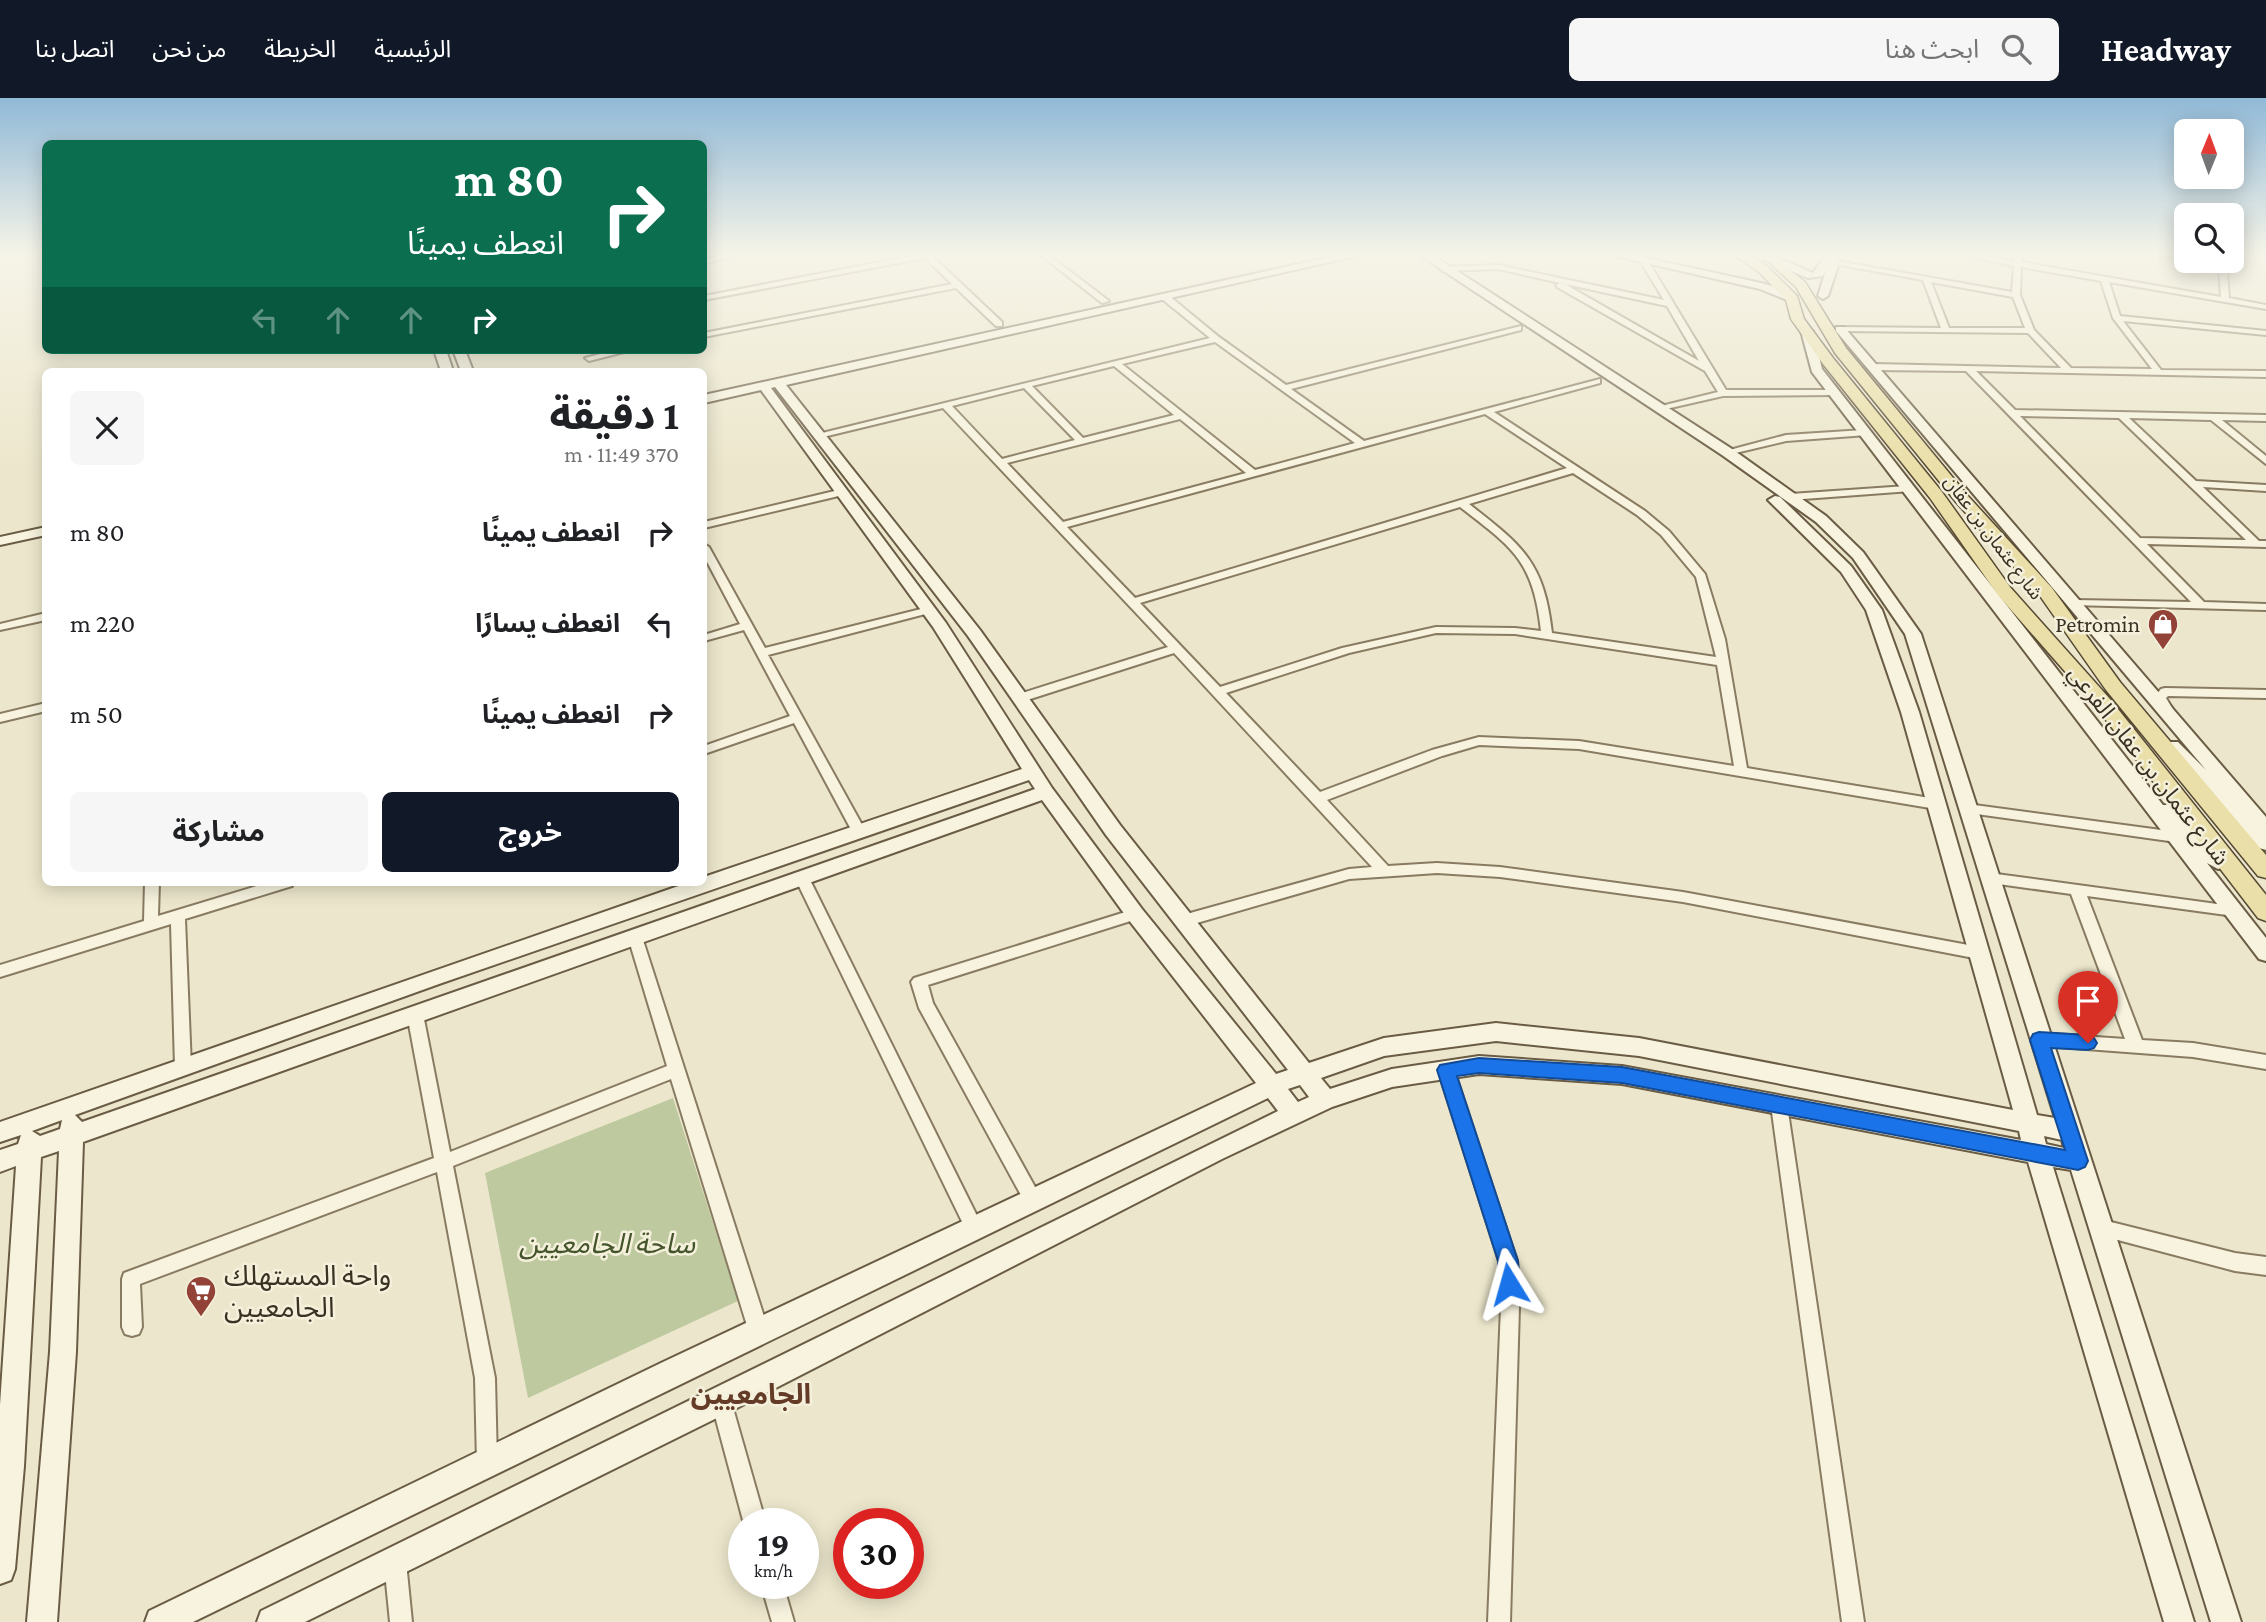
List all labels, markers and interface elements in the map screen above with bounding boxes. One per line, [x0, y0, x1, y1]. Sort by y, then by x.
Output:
search box [1569, 18, 2059, 81]
icon: search [1997, 30, 2035, 68]
text: Headway [2101, 31, 2231, 68]
text: اتصل بنا [35, 35, 114, 62]
text: من نحن [152, 35, 226, 62]
text: الخريطة [264, 35, 336, 62]
text: الرئيسية [374, 35, 451, 62]
text: ابحث هنا [1885, 35, 1979, 64]
north arrow [2174, 119, 2244, 189]
map controls [2174, 119, 2244, 273]
text: 80 m [455, 152, 564, 207]
icon: right [588, 168, 679, 259]
button: search [2174, 203, 2244, 273]
text: انعطف يمينًا [407, 225, 564, 261]
icon: left [246, 301, 284, 339]
icon: ahead [319, 301, 357, 339]
icon: ahead [392, 301, 430, 339]
icon: right [465, 301, 503, 339]
button: close [70, 391, 144, 465]
text: 1 دقيقة [550, 391, 679, 438]
text: 370 m · 11:49 [564, 441, 679, 467]
street label: شارع عثمان بن عفان [1938, 471, 2047, 605]
icon: right [641, 514, 679, 552]
text: 80 m [70, 518, 124, 547]
text: انعطف يمينًا [482, 518, 620, 547]
icon: left [641, 605, 679, 643]
shop icon: Petromin [2146, 607, 2180, 651]
text: 220 m [70, 609, 135, 638]
text: انعطف يسارًا [475, 609, 620, 638]
place label: Petromin [2055, 611, 2140, 637]
street label: شارع عثمان بن عفان الفرعي [2060, 660, 2235, 873]
icon: right [641, 696, 679, 734]
text: 50 m [70, 700, 123, 729]
text: انعطف يمينًا [482, 700, 620, 729]
button: مشاركة [70, 792, 368, 872]
button: خروج [382, 792, 679, 872]
pin [2058, 971, 2118, 1043]
icon: arrive [2069, 982, 2107, 1020]
park label: ساحة الجامعيين [519, 1228, 696, 1260]
position arrow [1472, 1247, 1546, 1321]
place label: واحة المستهلك الجامعيين [224, 1260, 391, 1324]
supermarket icon: واحة المستهلك الجامعيين [184, 1274, 218, 1318]
district label: الجامعيين [691, 1379, 811, 1411]
speed limit sign: 30 [833, 1508, 924, 1599]
text: 19 [757, 1525, 790, 1564]
text: km/h [754, 1561, 793, 1581]

